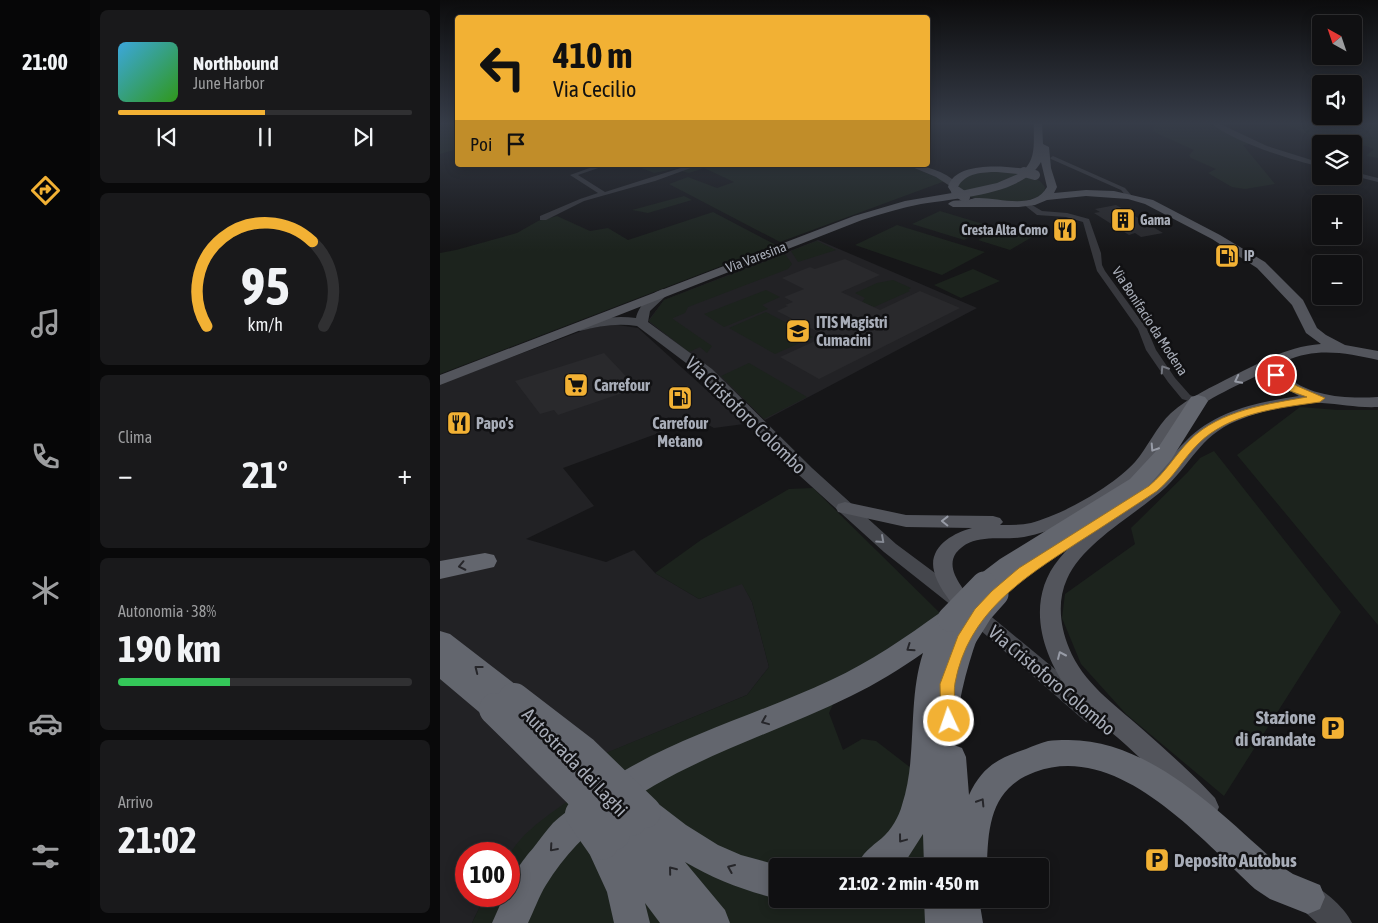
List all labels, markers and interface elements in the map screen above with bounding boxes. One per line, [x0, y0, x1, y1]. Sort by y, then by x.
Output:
north arrow [1312, 15, 1362, 65]
map controls [1312, 15, 1362, 305]
icon: left [470, 35, 535, 100]
text: 410 m [553, 35, 632, 75]
text: 21:00 [22, 49, 68, 75]
text: Northbound [193, 52, 279, 74]
text: June Harbor [193, 74, 264, 92]
button: sound [1312, 75, 1362, 125]
text: Via Cecilio [553, 76, 636, 102]
icon: previous [153, 123, 181, 151]
icon: pause [251, 123, 279, 151]
icon: next [349, 123, 377, 151]
icon: arrive [502, 130, 530, 158]
text: Poi [470, 133, 492, 155]
button: layers [1312, 135, 1362, 185]
icon: directions [28, 173, 63, 208]
button: + [1312, 195, 1362, 245]
building icon: Gama [1110, 207, 1136, 233]
place label: Gama [1140, 212, 1171, 228]
restaurant icon: Cresta Alta Como [1052, 217, 1078, 243]
place label: Cresta Alta Como [961, 222, 1048, 238]
street label: Via Varesina [724, 238, 788, 276]
fuel station icon: IP [1214, 243, 1240, 269]
place label: IP [1244, 248, 1255, 264]
button: − [1312, 255, 1362, 305]
text: 95 [241, 256, 289, 316]
street label: Via Bonifacio da Modena [1109, 264, 1191, 378]
icon: music [28, 306, 63, 341]
place label: ITIS Magistri Cumacini [816, 313, 888, 349]
text: km/h [247, 314, 283, 335]
school or university icon: ITIS Magistri Cumacini [785, 318, 811, 344]
street label: Via Cristoforo Colombo [681, 352, 811, 478]
pin [1255, 354, 1297, 396]
icon: arrive [1262, 361, 1290, 389]
one-way arrow [1160, 366, 1170, 375]
supermarket icon: Carrefour [563, 372, 589, 398]
one-way arrow [1234, 374, 1243, 384]
place label: Carrefour [594, 376, 650, 394]
fuel station icon: Carrefour Metano [667, 385, 693, 411]
restaurant icon: Papo's [446, 410, 472, 436]
place label: Papo's [476, 414, 514, 432]
place label: Carrefour Metano [652, 414, 708, 450]
text: Clima [118, 428, 152, 446]
icon: phone [28, 439, 63, 474]
one-way arrow [1150, 443, 1160, 452]
text: 21° [242, 453, 288, 496]
text: − [118, 458, 133, 490]
text: + [397, 458, 412, 490]
one-way arrow [941, 516, 949, 527]
one-way arrow [876, 534, 885, 543]
one-way arrow [458, 560, 467, 571]
icon: climate [28, 573, 63, 608]
text: Autonomia · 38% [118, 602, 216, 620]
street label: Via Cristoforo Colombo [984, 621, 1120, 739]
text: 190 km [118, 627, 221, 670]
one-way arrow [906, 642, 916, 651]
one-way arrow [1056, 651, 1067, 660]
one-way arrow [474, 666, 483, 675]
position arrow [922, 694, 974, 746]
street label: Autostrada dei Laghi [518, 703, 632, 821]
icon: car [28, 706, 63, 741]
place label: Stazione di Grandate [1235, 706, 1316, 750]
one-way arrow [761, 714, 770, 725]
parking icon: Stazione di Grandate [1320, 715, 1346, 741]
text: Arrivo [118, 793, 153, 811]
one-way arrow [975, 798, 985, 807]
text: 21:02 [118, 818, 197, 861]
one-way arrow [899, 833, 908, 843]
icon: filters [28, 839, 63, 874]
speed limit sign: 100 [455, 842, 520, 907]
one-way arrow [551, 842, 559, 851]
parking icon: Deposito Autobus [1144, 847, 1170, 873]
place label: Deposito Autobus [1174, 849, 1297, 871]
one-way arrow [727, 863, 736, 874]
one-way arrow [669, 867, 677, 876]
text: 21:02 · 2 min · 450 m [839, 872, 979, 894]

